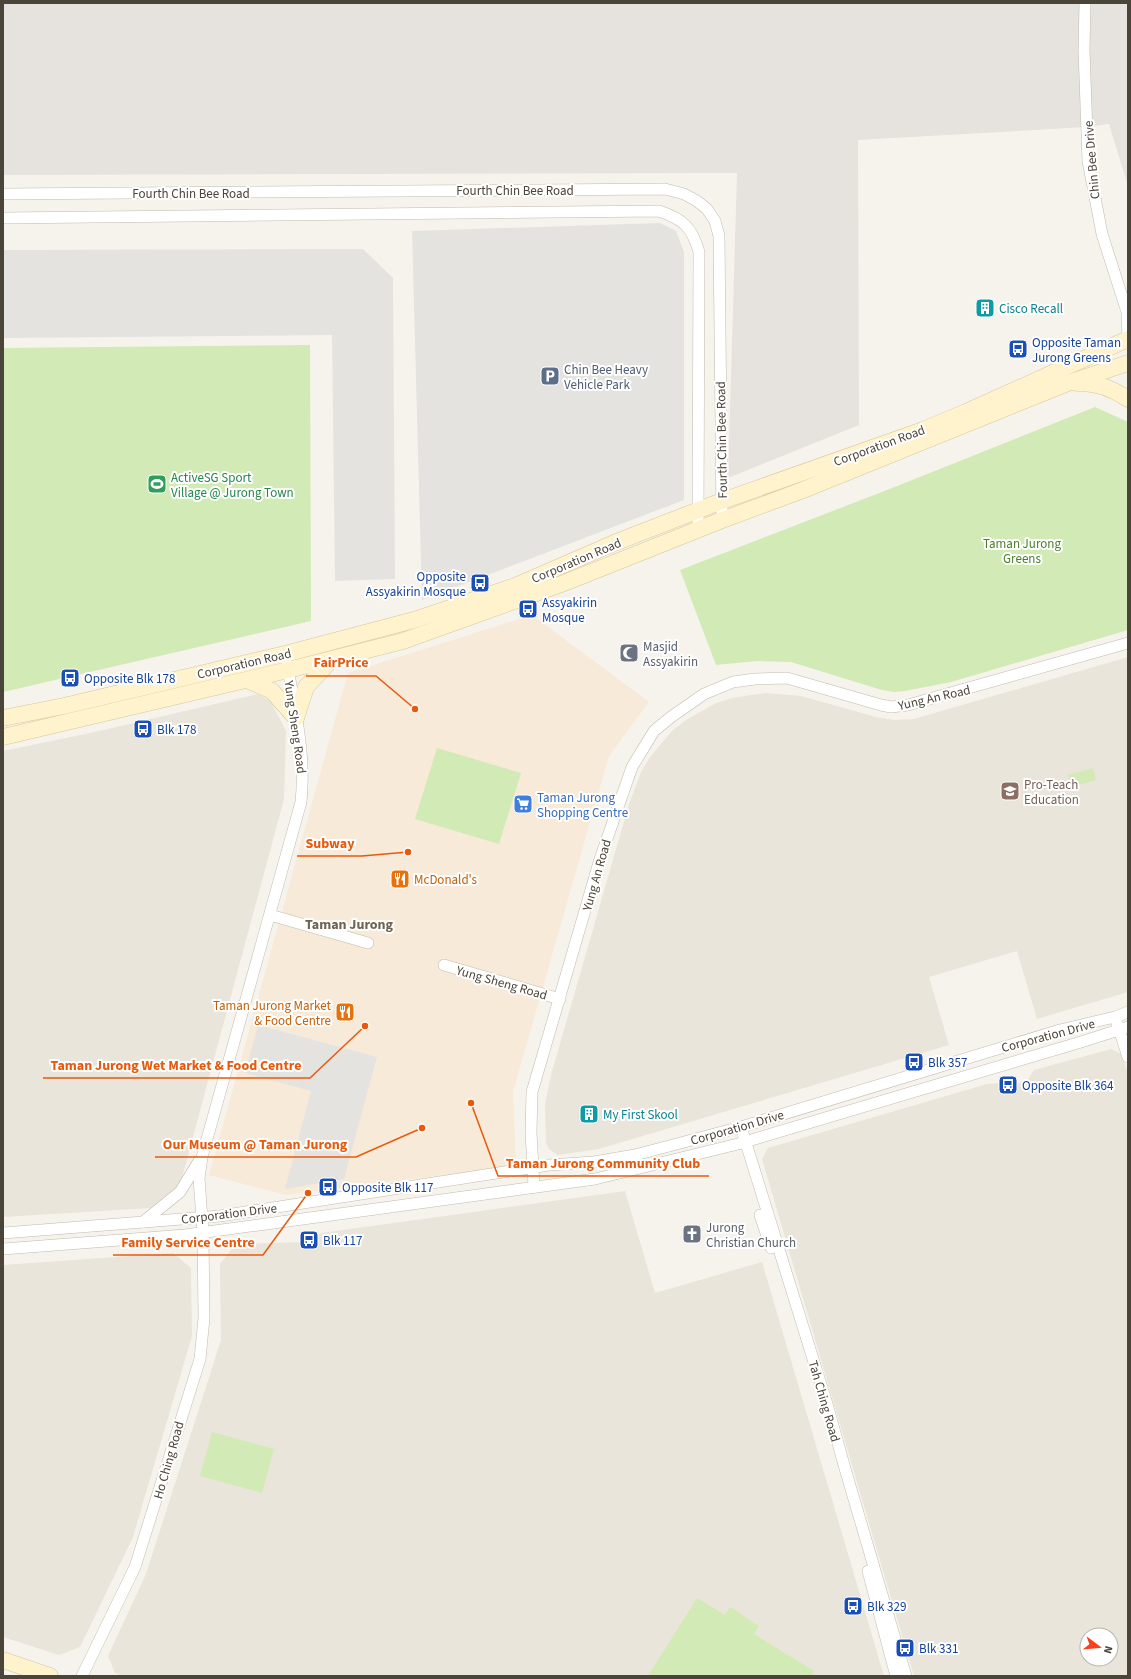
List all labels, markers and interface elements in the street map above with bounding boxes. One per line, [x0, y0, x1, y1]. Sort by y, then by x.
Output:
street label: Chin Bee Drive [1080, 120, 1104, 200]
street label: Fourth Chin Bee Road [456, 182, 574, 200]
street label: Fourth Chin Bee Road [132, 185, 250, 203]
building icon: Cisco Recall [974, 297, 996, 319]
place label: Cisco Recall [999, 300, 1063, 318]
place label: Opposite Taman Jurong Greens [1032, 334, 1121, 367]
bus stop icon: Opposite Taman Jurong Greens [1007, 338, 1029, 360]
place label: Chin Bee Heavy Vehicle Park [564, 361, 648, 394]
parking icon: Chin Bee Heavy Vehicle Park [539, 365, 561, 387]
street label: Fourth Chin Bee Road [712, 381, 732, 499]
street label: Corporation Road [831, 421, 928, 471]
place label: ActiveSG Sport Village @ Jurong Town [171, 469, 294, 502]
sports icon: ActiveSG Sport Village @ Jurong Town [146, 473, 168, 495]
street label: Corporation Road [529, 534, 624, 588]
park label: Taman Jurong Greens [983, 535, 1061, 568]
place label: Opposite Assyakirin Mosque [366, 568, 466, 601]
bus stop icon: Opposite Assyakirin Mosque [469, 572, 491, 594]
place label: Assyakirin Mosque [542, 594, 597, 627]
bus stop icon: Assyakirin Mosque [517, 598, 539, 620]
place label: Masjid Assyakirin [643, 638, 698, 671]
mosque icon: Masjid Assyakirin [618, 642, 640, 664]
street label: Corporation Road [195, 644, 293, 684]
callout: FairPrice [306, 650, 376, 676]
text: FairPrice [314, 653, 368, 673]
bus stop icon: Opposite Blk 178 [59, 667, 81, 689]
place label: Opposite Blk 178 [84, 670, 175, 688]
street label: Yung Sheng Road [279, 678, 310, 775]
street label: Yung An Road [895, 681, 972, 715]
bus stop icon: Blk 178 [132, 718, 154, 740]
place label: Blk 178 [157, 721, 196, 739]
place label: Pro-Teach Education [1024, 776, 1079, 809]
school or university icon: Pro-Teach Education [999, 780, 1021, 802]
place label: Taman Jurong Shopping Centre [537, 789, 628, 822]
supermarket icon: Taman Jurong Shopping Centre [512, 793, 534, 815]
callout: Subway [297, 830, 362, 856]
text: Subway [305, 834, 355, 854]
street label: Yung An Road [578, 837, 616, 914]
restaurant icon: McDonald's [389, 868, 411, 890]
place label: McDonald's [414, 871, 478, 889]
district label: Taman Jurong [305, 915, 394, 935]
street label: Yung Sheng Road [453, 961, 549, 1005]
place label: Taman Jurong Market & Food Centre [213, 997, 332, 1030]
restaurant icon: Taman Jurong Market & Food Centre [334, 1001, 356, 1023]
street label: Corporation Drive [999, 1015, 1097, 1057]
bus stop icon: Blk 357 [903, 1051, 925, 1073]
callout: Taman Jurong Wet Market & Food Centre [43, 1052, 310, 1078]
place label: Blk 357 [928, 1054, 967, 1072]
text: Taman Jurong Wet Market & Food Centre [51, 1056, 301, 1076]
bus stop icon: Opposite Blk 364 [997, 1074, 1019, 1096]
place label: Opposite Blk 364 [1022, 1077, 1114, 1095]
building icon: My First Skool [578, 1103, 600, 1125]
place label: My First Skool [603, 1106, 678, 1124]
street label: Corporation Drive [688, 1106, 786, 1150]
callout: Our Museum @ Taman Jurong [155, 1131, 356, 1157]
text: Our Museum @ Taman Jurong [163, 1135, 348, 1155]
callout: Taman Jurong Community Club [498, 1150, 709, 1176]
text: Taman Jurong Community Club [506, 1154, 700, 1174]
bus stop icon: Opposite Blk 117 [317, 1176, 339, 1198]
place label: Opposite Blk 117 [342, 1179, 433, 1197]
street label: Corporation Drive [180, 1199, 278, 1229]
place label: Jurong Christian Church [706, 1219, 796, 1252]
church icon: Jurong Christian Church [681, 1223, 703, 1245]
callout: Family Service Centre [113, 1229, 263, 1255]
bus stop icon: Blk 117 [298, 1229, 320, 1251]
place label: Blk 117 [323, 1232, 362, 1250]
text: Family Service Centre [121, 1233, 255, 1253]
street label: Tah Ching Road [804, 1358, 844, 1444]
street label: Ho Ching Road [149, 1419, 189, 1501]
bus stop icon: Blk 329 [842, 1595, 864, 1617]
place label: Blk 329 [867, 1598, 906, 1616]
north arrow [1079, 1627, 1119, 1667]
bus stop icon: Blk 331 [894, 1637, 916, 1659]
place label: Blk 331 [919, 1640, 958, 1658]
text: N [1100, 1644, 1116, 1655]

